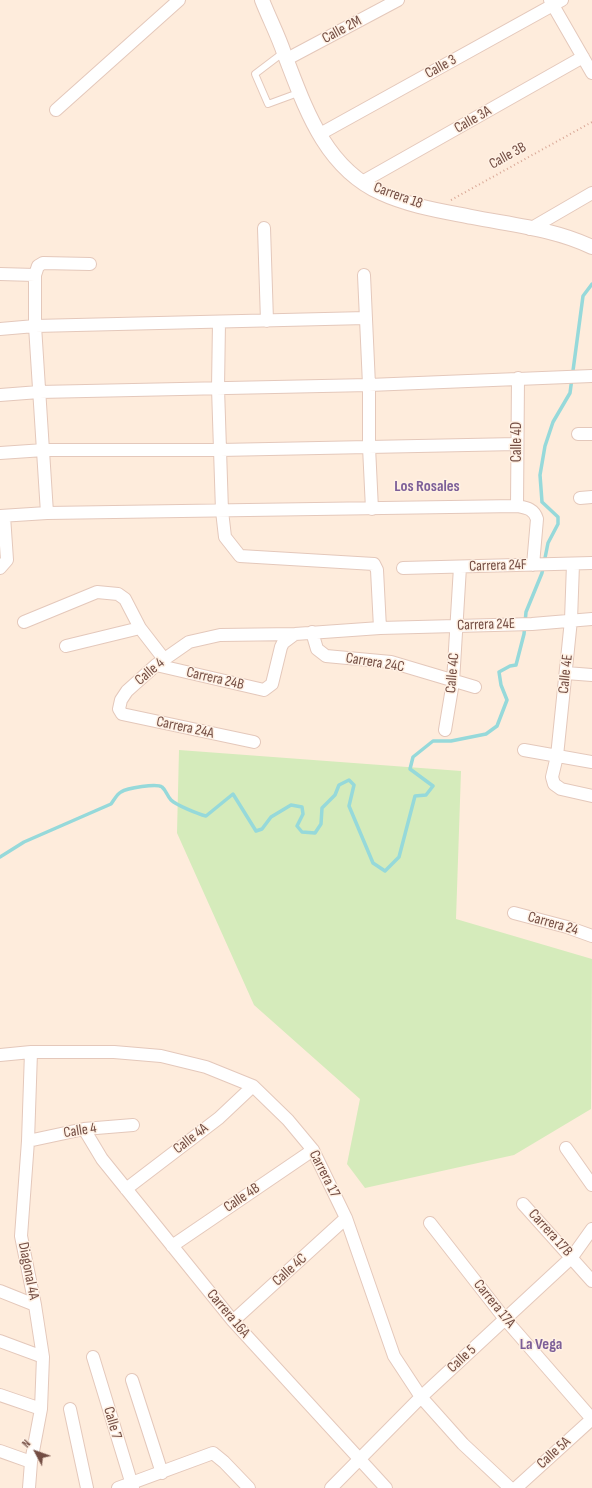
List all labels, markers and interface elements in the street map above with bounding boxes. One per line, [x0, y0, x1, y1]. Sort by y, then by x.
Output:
street label: Calle 2M [319, 12, 365, 48]
street label: Calle 3 [422, 51, 460, 83]
street label: Calle 3A [451, 102, 495, 138]
street label: Calle 3B [486, 138, 530, 174]
street label: Carrera 18 [371, 179, 425, 213]
street label: Calle 4D [508, 422, 526, 462]
district label: Los Rosales [394, 477, 460, 497]
street label: Carrera 24F [469, 556, 527, 576]
street label: Carrera 24E [457, 615, 515, 635]
street label: Carrera 24C [344, 649, 406, 677]
street label: Calle 4C [442, 652, 464, 694]
street label: Calle 4 [132, 654, 168, 690]
street label: Calle 4E [555, 654, 577, 694]
street label: Carrera 24B [184, 664, 246, 694]
street label: Carrera 24A [155, 713, 215, 743]
street label: Carrera 24 [526, 908, 580, 940]
street label: Calle 4 [62, 1120, 98, 1142]
street label: Calle 4A [170, 1120, 212, 1158]
street label: Carrera 17 [304, 1147, 344, 1201]
street label: Calle 4B [220, 1179, 264, 1217]
street label: Carrera 17B [524, 1206, 576, 1260]
street label: Diagonal 4A [14, 1241, 42, 1301]
street label: Calle 4C [269, 1250, 311, 1290]
street label: Carrera 17A [469, 1276, 519, 1332]
street label: Carrera 16A [203, 1286, 253, 1342]
district label: La Vega [520, 1335, 562, 1355]
street label: Calle 5 [444, 1341, 480, 1377]
street label: Calle 7 [99, 1405, 125, 1441]
north arrow [16, 1432, 56, 1472]
street label: Calle 5A [533, 1433, 575, 1473]
text: N [20, 1437, 33, 1450]

